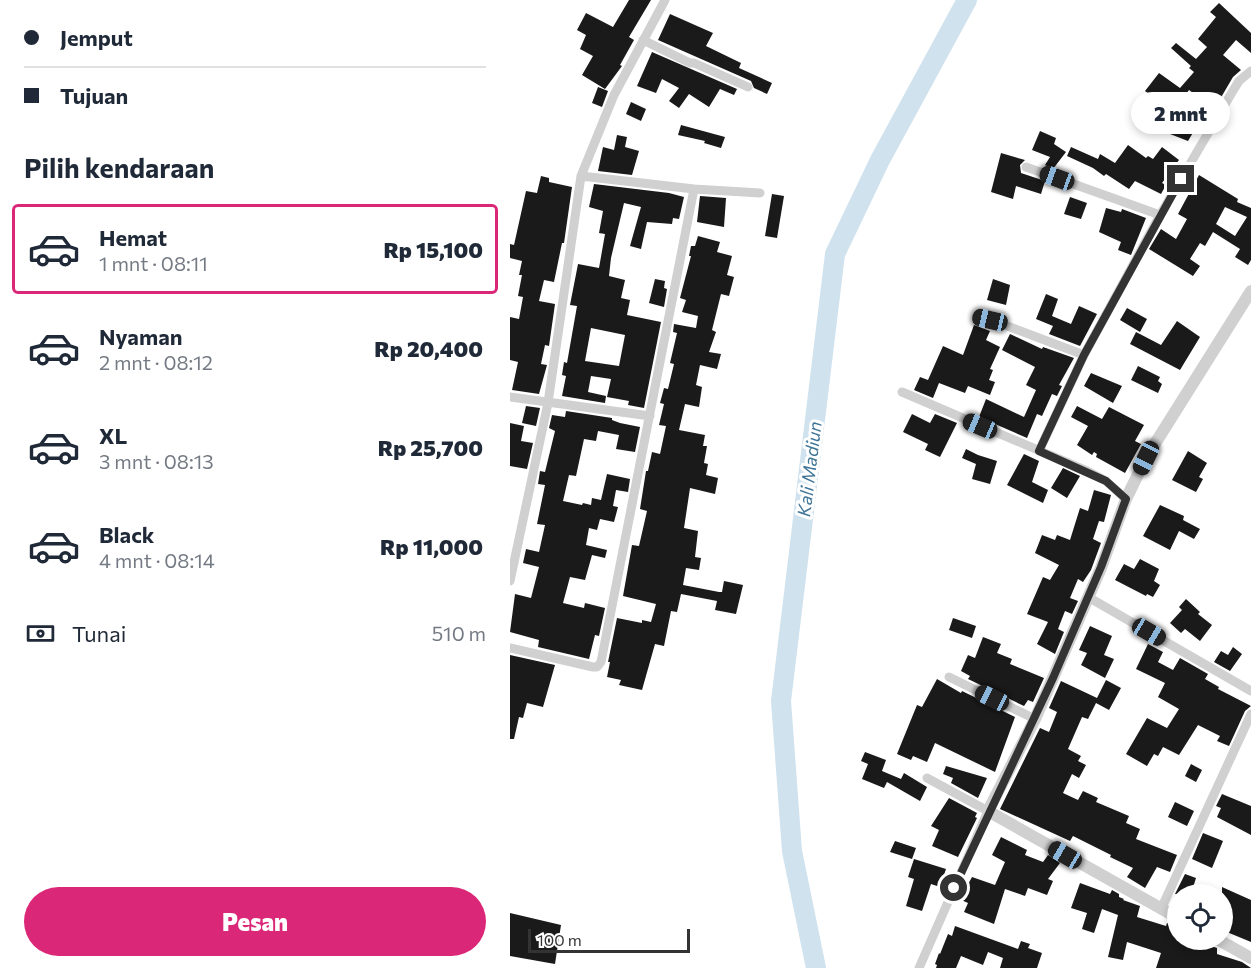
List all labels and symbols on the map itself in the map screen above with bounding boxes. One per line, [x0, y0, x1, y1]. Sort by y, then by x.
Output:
callout: 2 mnt [1132, 92, 1230, 134]
car [1037, 163, 1077, 193]
route end [1167, 165, 1194, 192]
car [970, 307, 1010, 333]
car [960, 411, 1000, 441]
water label: Kali Madiun [792, 420, 826, 518]
car [1130, 438, 1162, 478]
car [1129, 615, 1169, 649]
car [972, 682, 1012, 714]
car [1045, 838, 1085, 872]
route start [940, 874, 967, 901]
scale bar [528, 926, 690, 954]

